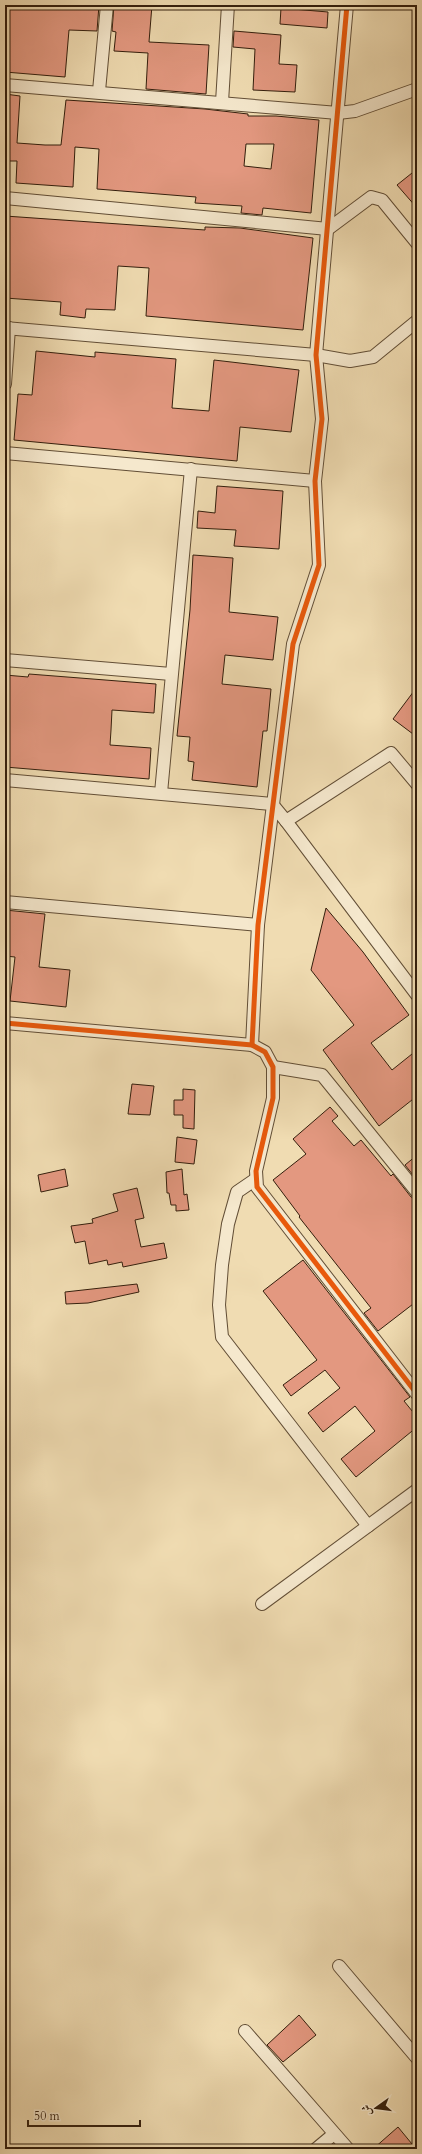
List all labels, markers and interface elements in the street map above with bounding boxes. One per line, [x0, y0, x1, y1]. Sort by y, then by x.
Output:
north arrow [356, 2088, 396, 2128]
scale bar [28, 2102, 140, 2128]
text: ش [358, 2103, 375, 2117]
text: 50 m [34, 2108, 61, 2124]

